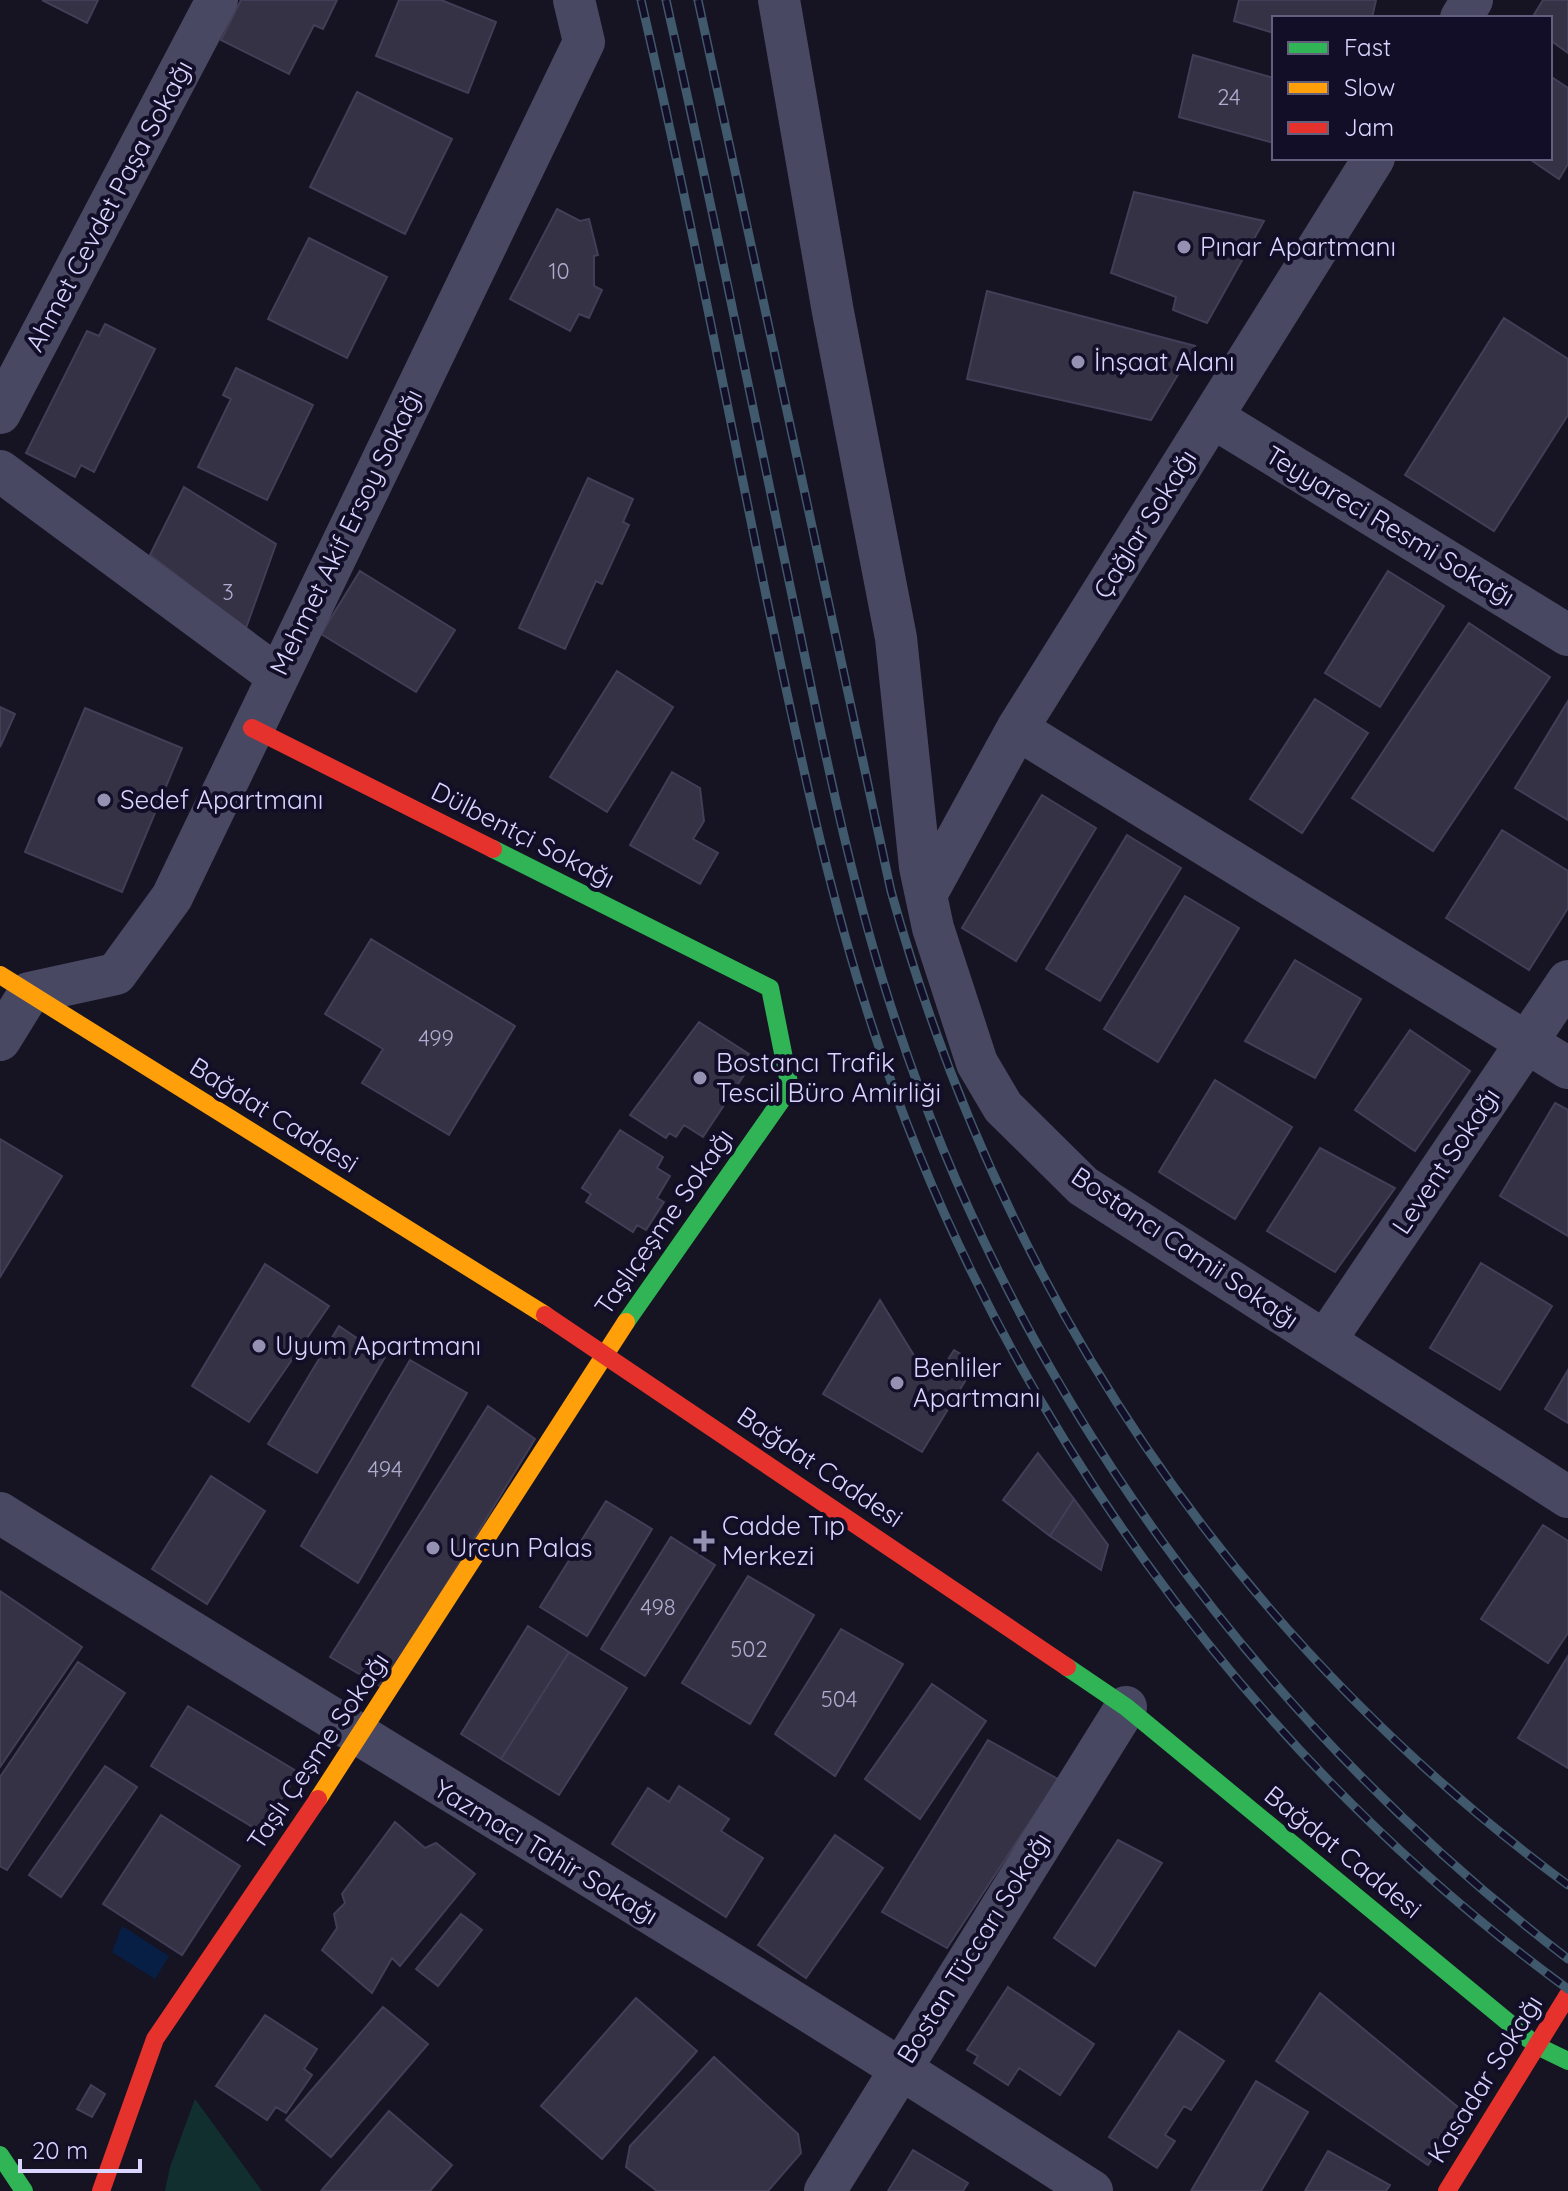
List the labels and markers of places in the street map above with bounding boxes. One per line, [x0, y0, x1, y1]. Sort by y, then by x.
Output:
place label: Pınar Apartmanı [1200, 230, 1396, 263]
marker: Pınar Apartmanı [1175, 238, 1193, 256]
place label: İnşaat Alanı [1094, 345, 1235, 378]
marker: İnşaat Alanı [1069, 353, 1087, 371]
place label: Sedef Apartmanı [120, 783, 323, 816]
marker: Sedef Apartmanı [95, 791, 113, 809]
place label: Bostancı Trafik Tescil Büro Amirliği [716, 1046, 941, 1109]
marker: Bostancı Trafik Tescil Büro Amirliği [691, 1069, 709, 1087]
place label: Uyum Apartmanı [275, 1329, 481, 1362]
marker: Uyum Apartmanı [250, 1337, 268, 1355]
place label: Benliler Apartmanı [913, 1351, 1040, 1414]
marker: Benliler Apartmanı [888, 1374, 906, 1392]
place label: Cadde Tıp Merkezi [722, 1509, 845, 1572]
marker: Cadde Tıp Merkezi [693, 1530, 715, 1552]
place label: Urcun Palas [449, 1531, 592, 1564]
marker: Urcun Palas [424, 1539, 442, 1557]

